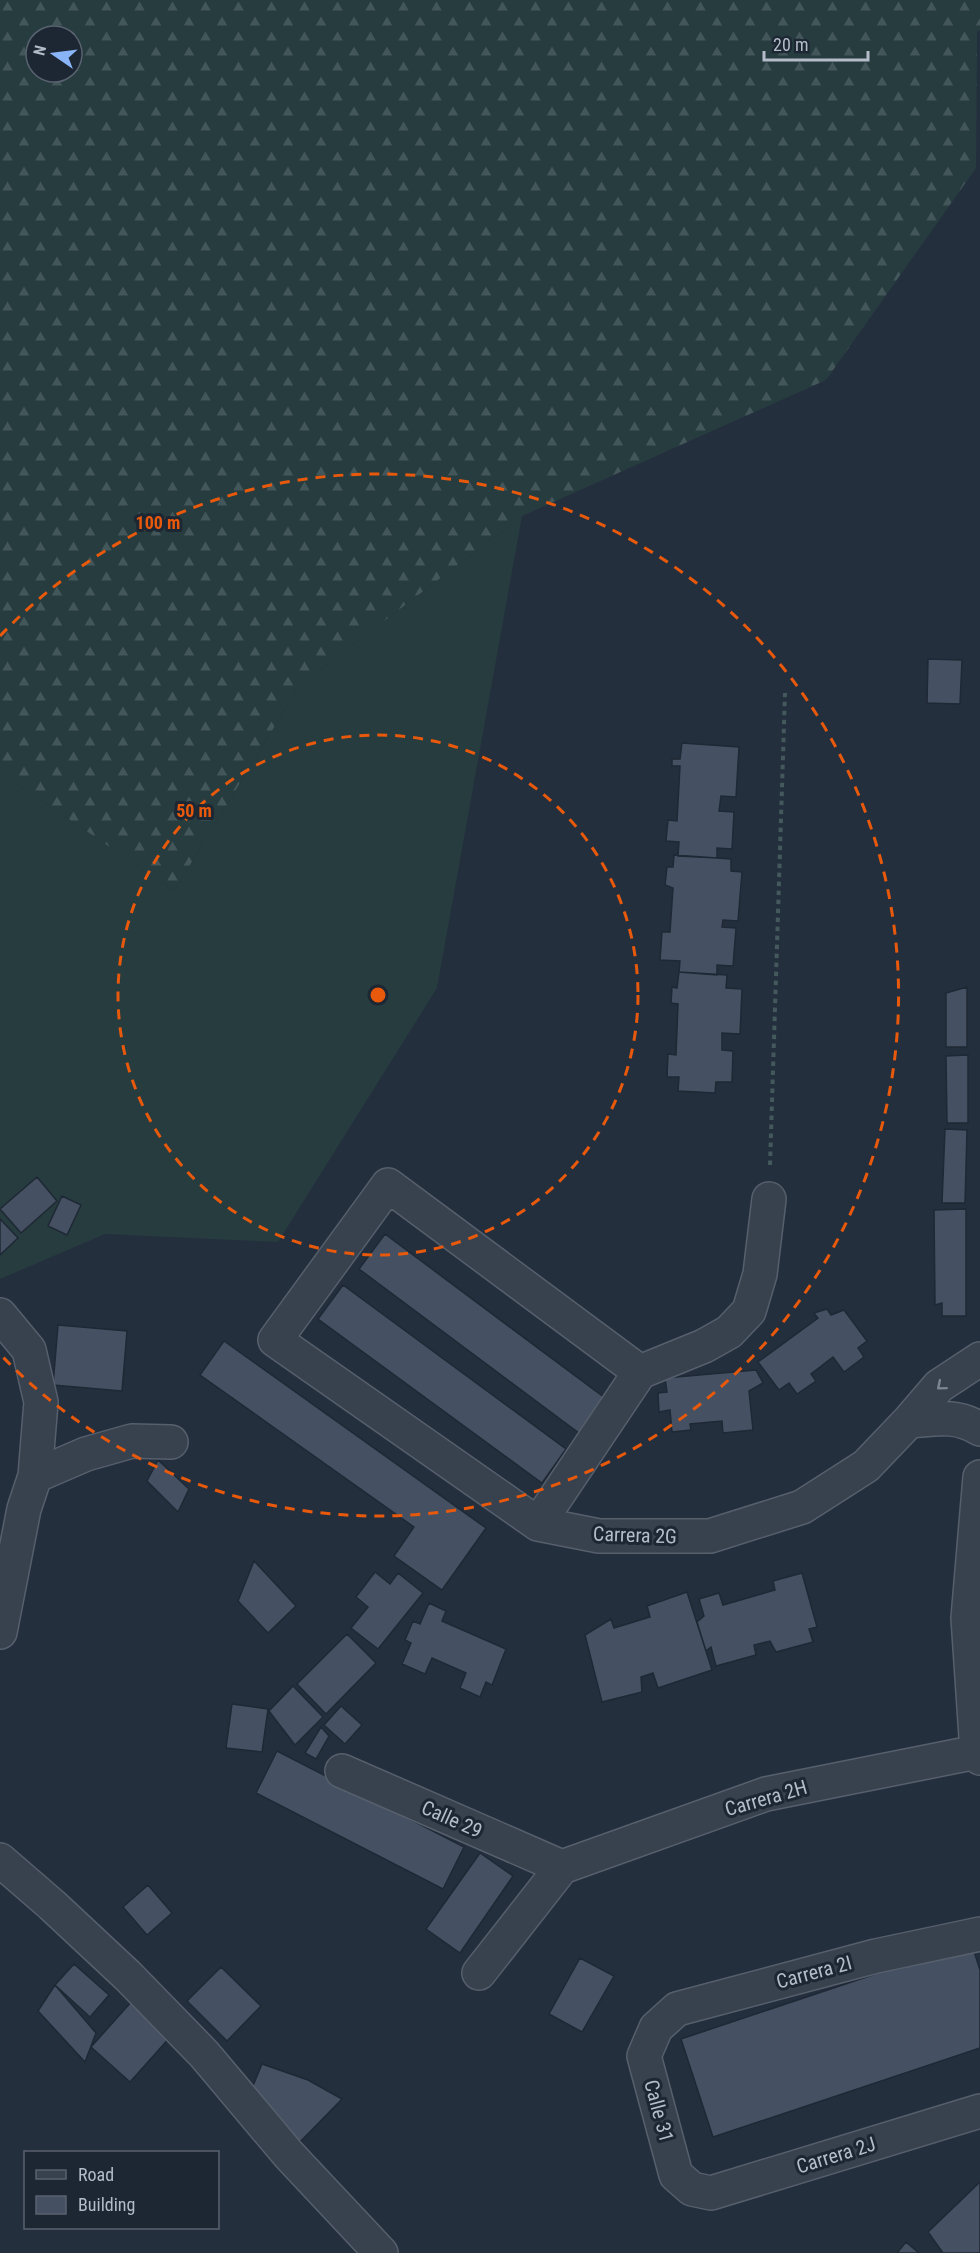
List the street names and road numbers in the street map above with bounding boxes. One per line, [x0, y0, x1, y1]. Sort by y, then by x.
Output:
street label: Carrera 2G [593, 1522, 677, 1548]
street label: Carrera 2H [722, 1775, 810, 1821]
street label: Calle 29 [418, 1795, 486, 1843]
street label: Carrera 2I [774, 1950, 854, 1994]
street label: Calle 31 [639, 2077, 679, 2145]
street label: Carrera 2J [793, 2132, 879, 2178]

